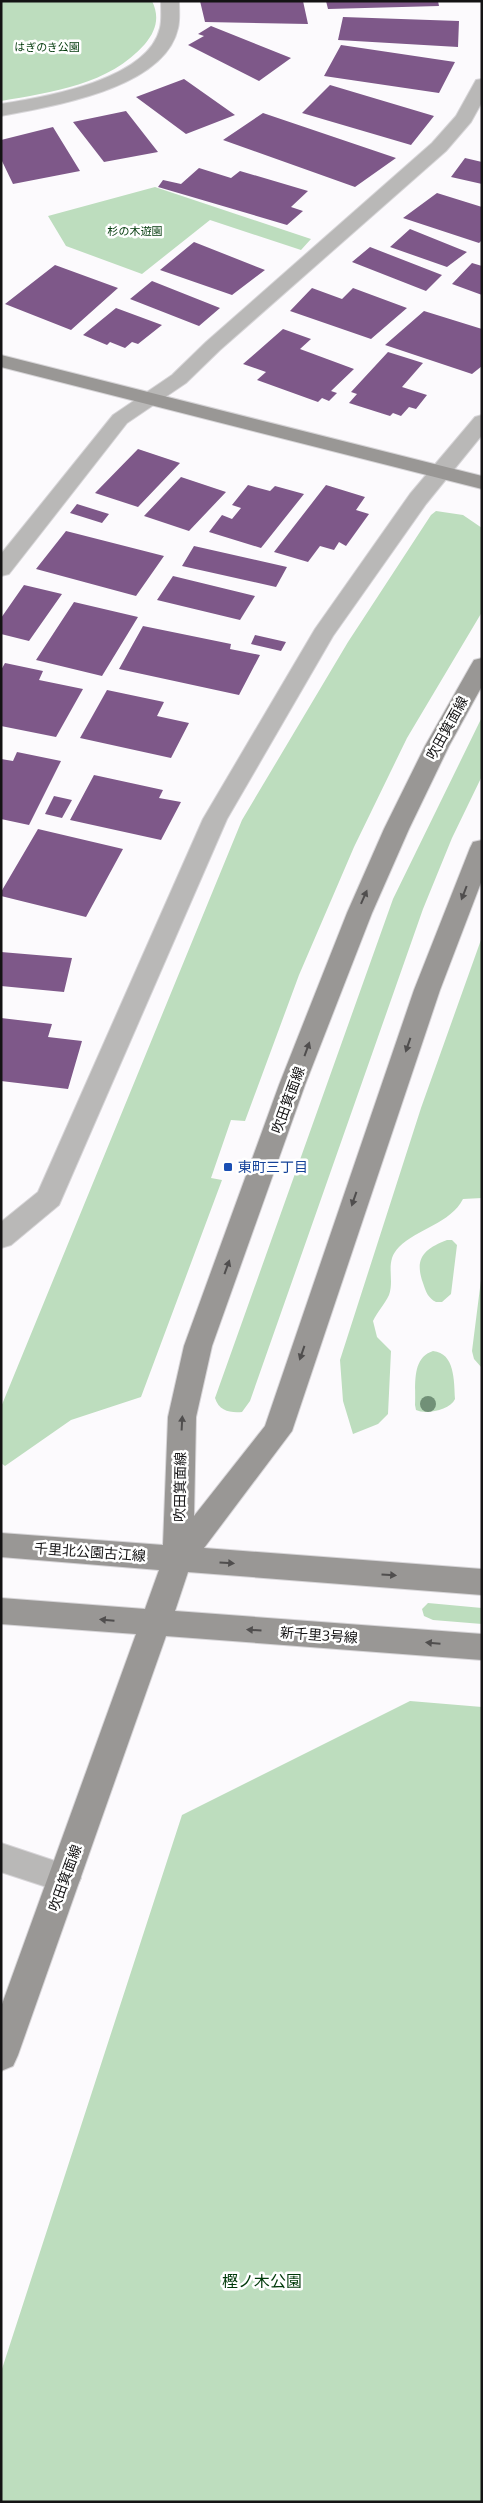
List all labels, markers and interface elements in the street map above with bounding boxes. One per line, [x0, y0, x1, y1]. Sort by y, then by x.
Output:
park label: はぎのき公園 [14, 39, 80, 54]
park label: 杉の木遊園 [108, 223, 163, 238]
street label: 吹田箕面線 [421, 693, 472, 763]
one-way arrow [460, 886, 468, 901]
one-way arrow [361, 890, 369, 904]
one-way arrow [404, 1038, 411, 1053]
one-way arrow [303, 1041, 311, 1056]
street label: 吹田箕面線 [267, 1064, 308, 1136]
place label: 東町三丁目 [238, 1157, 308, 1176]
marker: 東町三丁目 [222, 1161, 234, 1173]
one-way arrow [350, 1192, 358, 1207]
one-way arrow [224, 1260, 231, 1275]
one-way arrow [298, 1346, 306, 1361]
one-way arrow [178, 1415, 186, 1431]
street label: 吹田箕面線 [169, 1452, 190, 1522]
street label: 千里北公園古江線 [34, 1538, 147, 1565]
one-way arrow [219, 1559, 235, 1567]
one-way arrow [381, 1571, 397, 1579]
one-way arrow [99, 1615, 115, 1623]
street label: 新千里3号線 [279, 1622, 359, 1647]
one-way arrow [245, 1626, 261, 1634]
one-way arrow [425, 1639, 441, 1647]
street label: 吹田箕面線 [44, 1842, 85, 1914]
park label: 樫ノ木公園 [222, 2270, 302, 2292]

